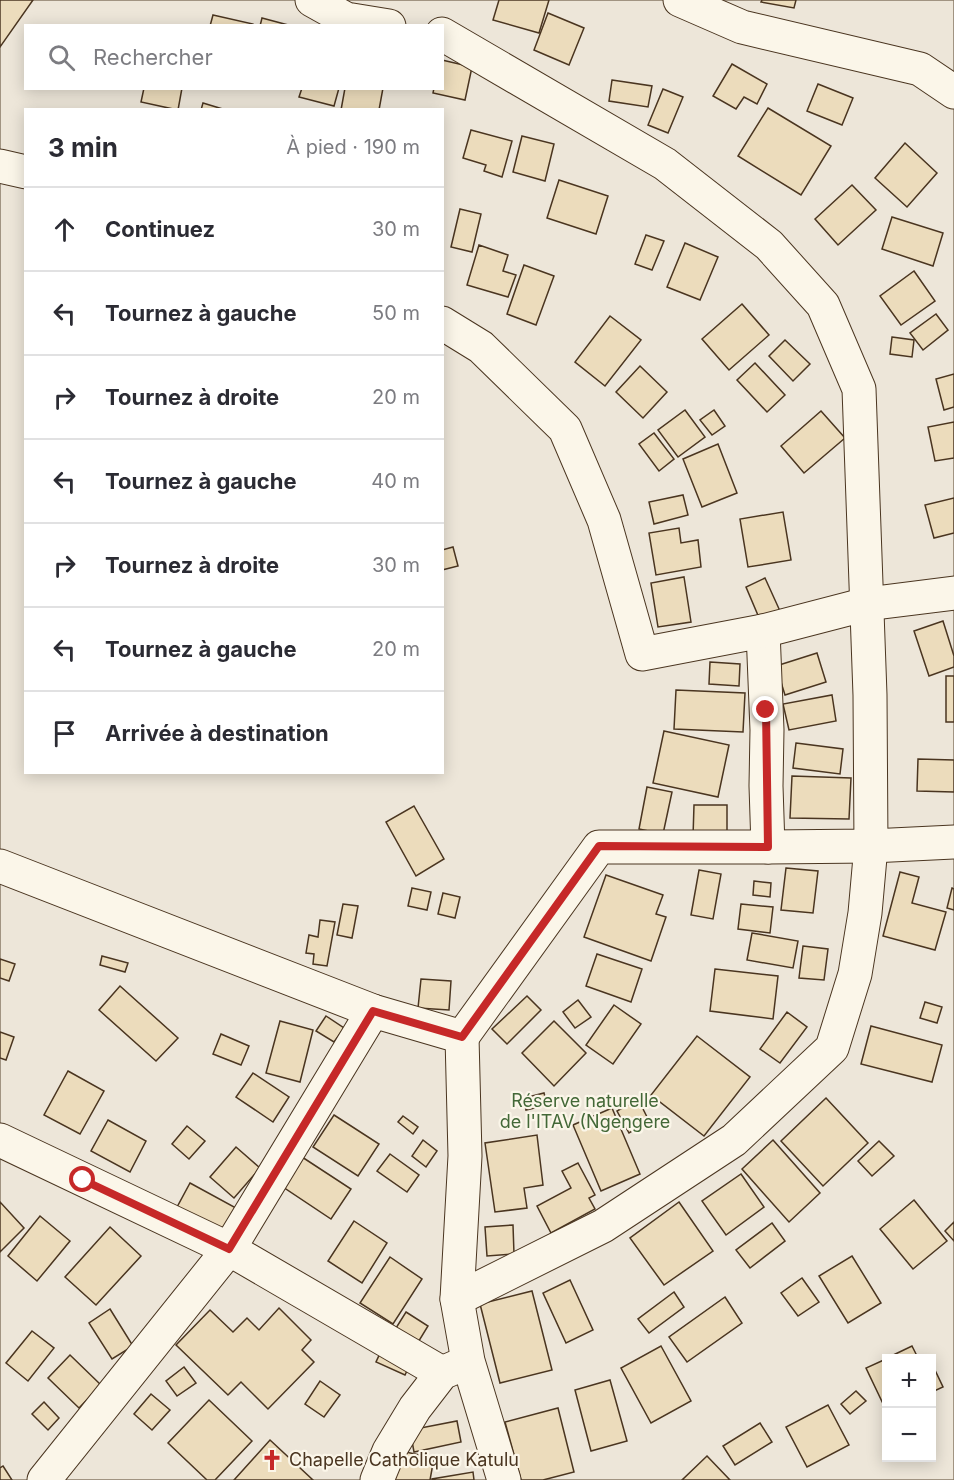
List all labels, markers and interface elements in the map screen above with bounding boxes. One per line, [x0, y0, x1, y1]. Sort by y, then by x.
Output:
search box [24, 24, 444, 90]
icon: search [45, 41, 78, 74]
text: Rechercher [93, 44, 213, 70]
text: 3 min [48, 132, 118, 163]
text: À pied · 190 m [286, 135, 420, 159]
icon: ahead [48, 213, 81, 246]
text: Continuez [105, 216, 215, 242]
text: 30 m [372, 217, 420, 241]
icon: left [48, 297, 81, 330]
text: Tournez à gauche [105, 300, 297, 326]
text: 50 m [372, 301, 420, 325]
icon: right [48, 381, 81, 414]
text: Tournez à droite [105, 384, 279, 410]
text: 20 m [372, 385, 420, 409]
icon: left [48, 465, 81, 498]
text: Tournez à gauche [105, 468, 297, 494]
text: 40 m [371, 469, 420, 493]
icon: right [48, 549, 81, 582]
text: Tournez à droite [105, 552, 279, 578]
text: 30 m [372, 553, 420, 577]
icon: left [48, 633, 81, 666]
text: Tournez à gauche [105, 636, 297, 662]
text: 20 m [372, 637, 420, 661]
route end [752, 696, 778, 722]
icon: arrive [48, 717, 81, 750]
text: Arrivée à destination [105, 720, 329, 746]
park label: Réserve naturelle de l'ITAV (Ngengere [500, 1090, 670, 1132]
route start [69, 1166, 95, 1192]
map controls [882, 1354, 936, 1462]
button: + [882, 1354, 936, 1408]
button: − [882, 1408, 936, 1462]
church icon: Chapelle Catholique Katulu [260, 1448, 284, 1472]
place label: Chapelle Catholique Katulu [289, 1449, 519, 1470]

